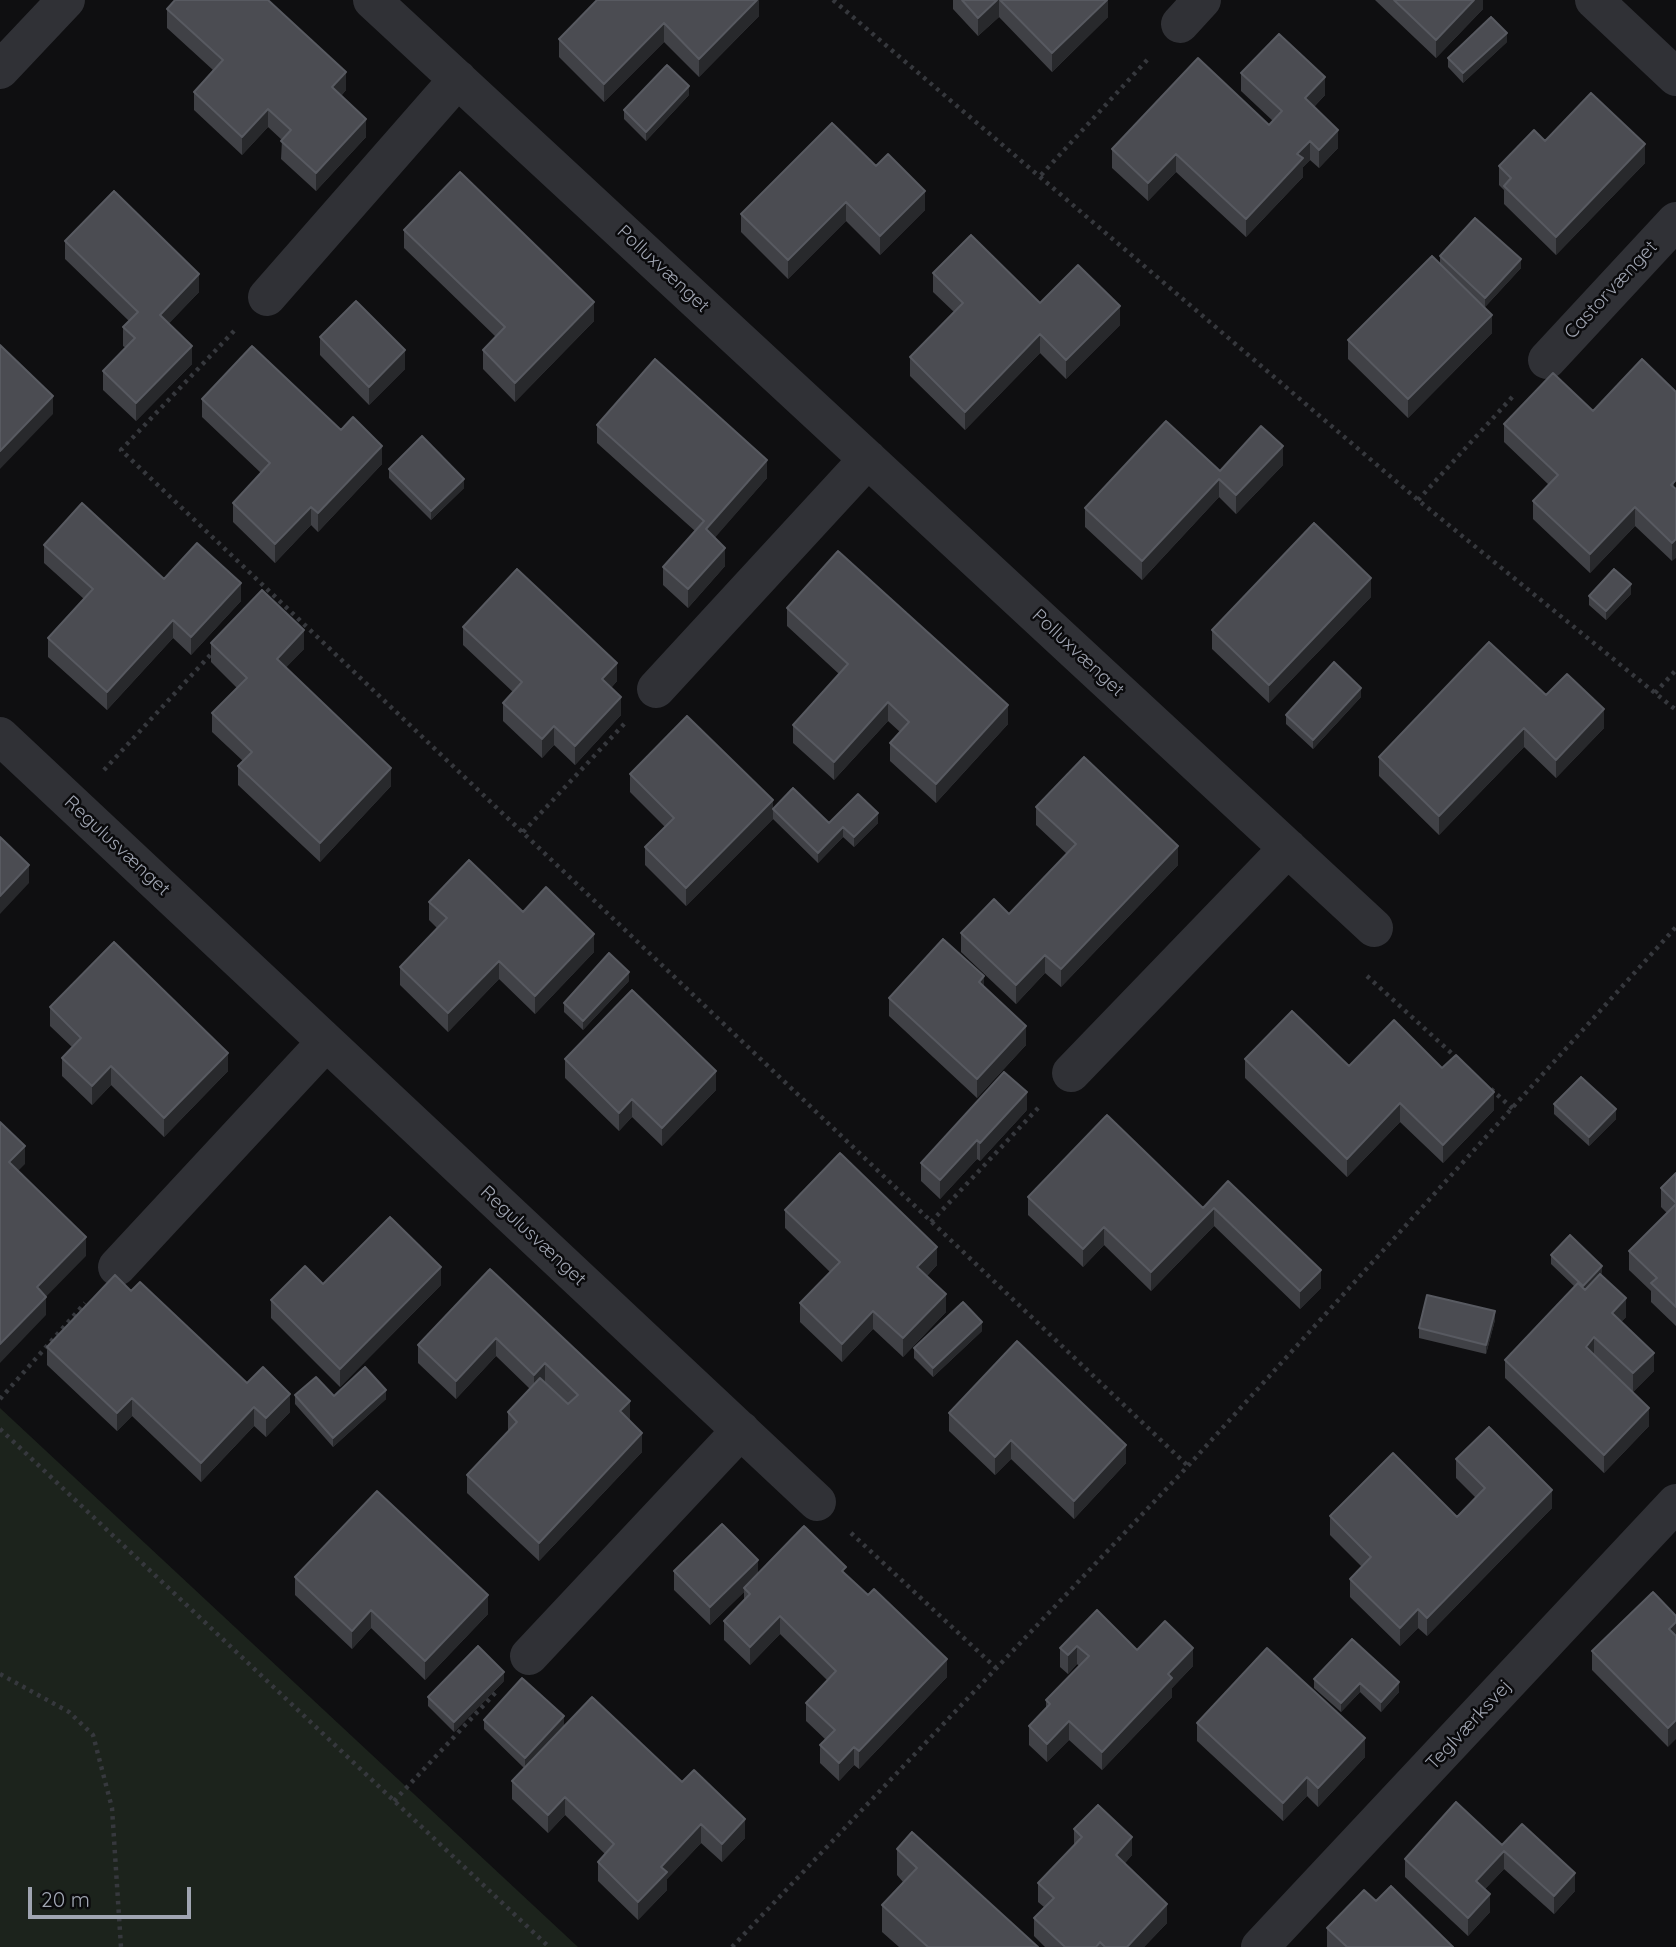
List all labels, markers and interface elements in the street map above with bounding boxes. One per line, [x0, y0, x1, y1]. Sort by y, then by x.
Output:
street label: Polluxvænget [612, 220, 714, 318]
street label: Castorvænget [1560, 236, 1662, 344]
street label: Polluxvænget [1027, 604, 1129, 702]
street label: Regulusvænget [59, 791, 175, 901]
street label: Regulusvænget [475, 1181, 591, 1291]
street label: Teglværksvej [1421, 1675, 1517, 1775]
scale bar [32, 1874, 194, 1918]
text: 20 m [41, 1886, 90, 1912]

